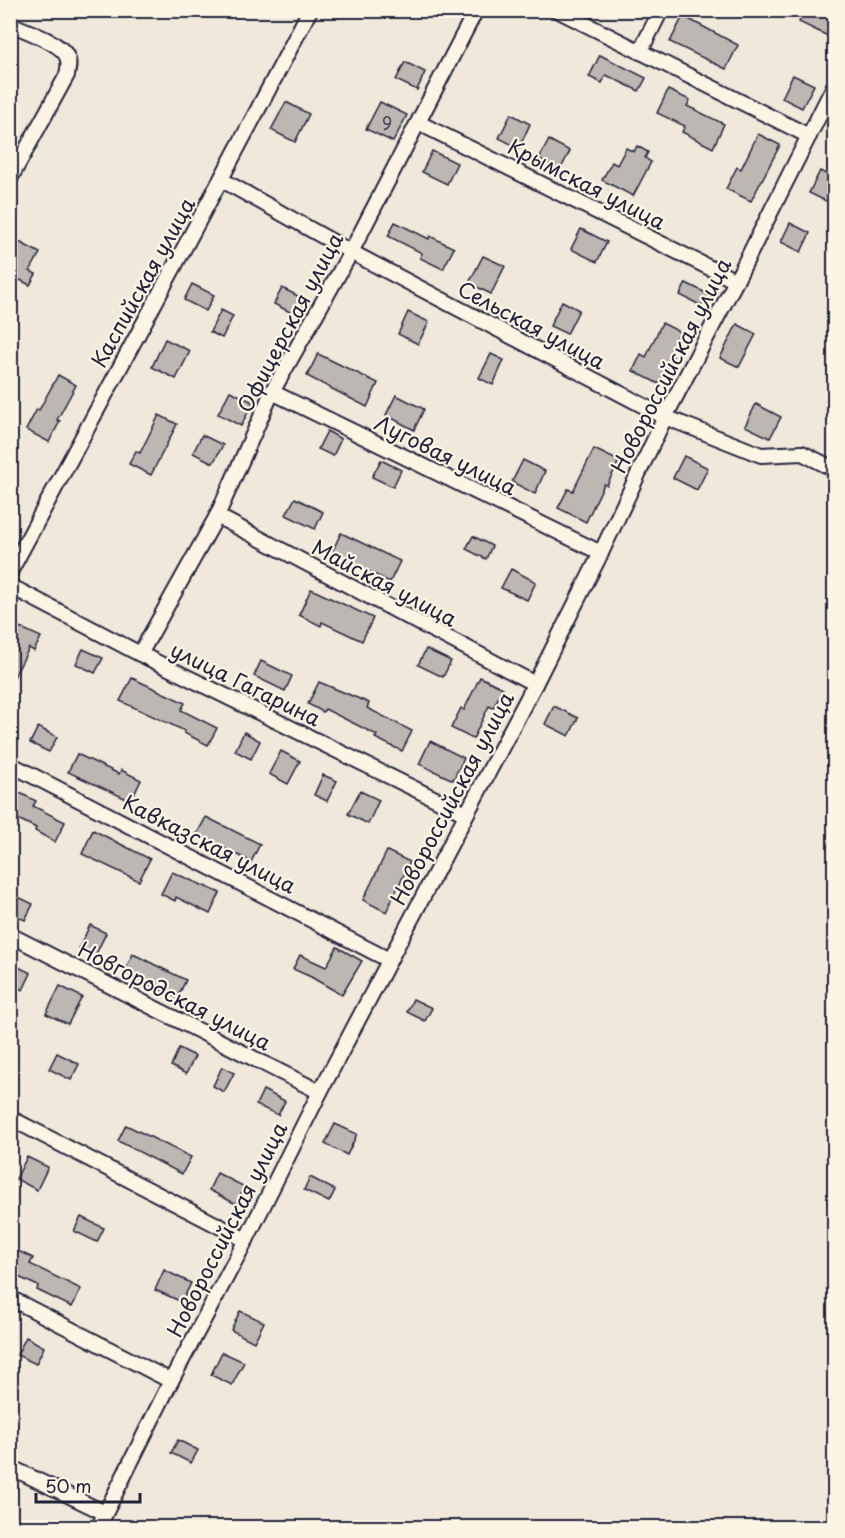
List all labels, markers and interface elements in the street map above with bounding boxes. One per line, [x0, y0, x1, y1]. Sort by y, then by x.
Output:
house number: 9 [382, 109, 392, 136]
street label: Крымская улица [502, 129, 672, 237]
street label: Каспийская улица [82, 191, 202, 373]
street label: Офицерская улица [228, 226, 350, 418]
street label: Новороссийская улица [602, 251, 739, 478]
street label: Сельская улица [453, 272, 612, 377]
street label: Луговая улица [370, 406, 523, 503]
street label: Майская улица [307, 530, 464, 634]
street label: улица Гагарина [165, 633, 327, 734]
street label: Новороссийская улица [381, 685, 521, 910]
street label: Кавказская улица [118, 785, 303, 901]
street label: Новгородская улица [73, 932, 278, 1058]
street label: Новороссийская улица [158, 1115, 295, 1342]
scale bar [36, 1466, 140, 1504]
text: 50 m [45, 1472, 92, 1499]

